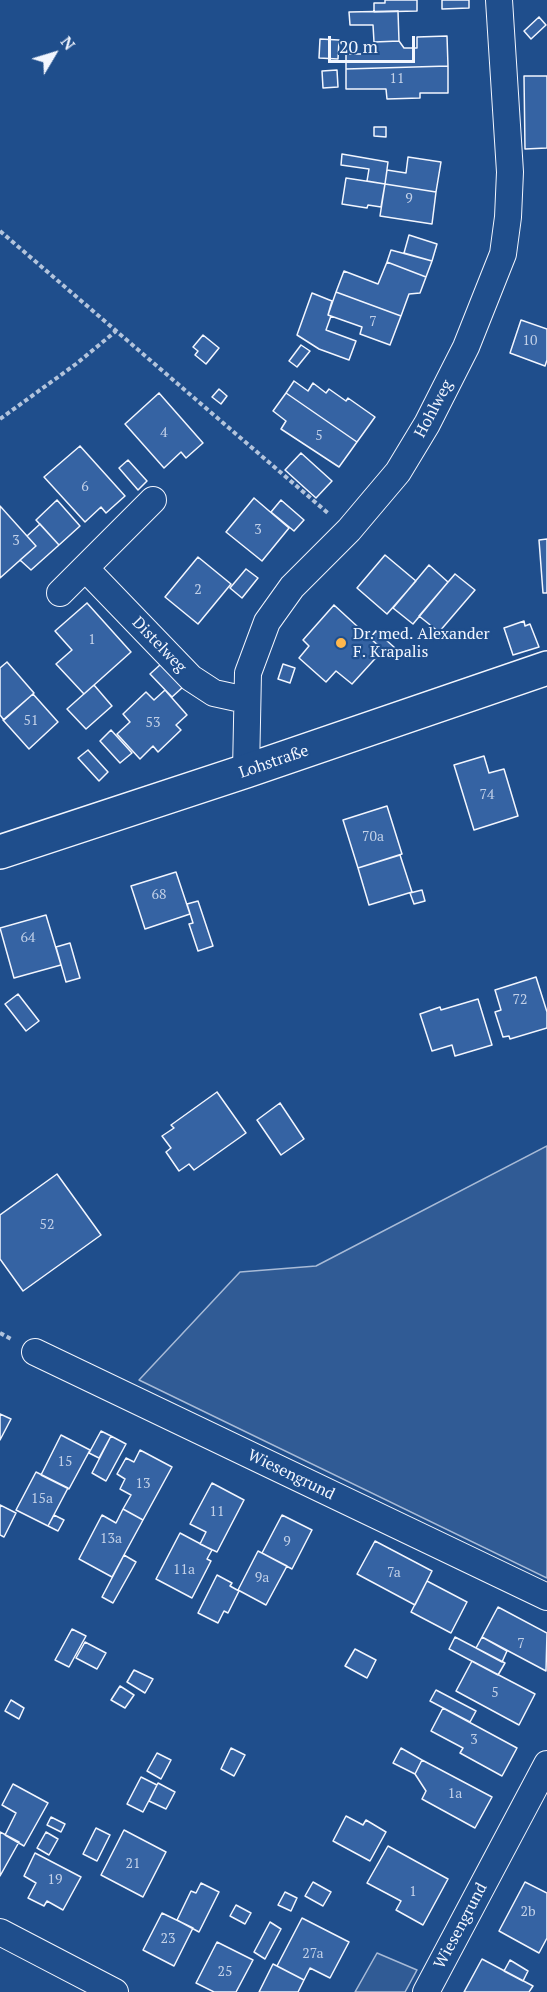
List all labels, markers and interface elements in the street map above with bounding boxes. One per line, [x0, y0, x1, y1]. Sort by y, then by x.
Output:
north arrow [24, 24, 84, 84]
scale bar [331, 24, 418, 62]
text: N [56, 31, 81, 54]
text: 20 m [339, 34, 378, 58]
house number: 11 [390, 71, 404, 87]
house number: 9 [405, 191, 413, 207]
house number: 7 [369, 314, 377, 330]
house number: 10 [523, 333, 537, 349]
street label: Hohlweg [411, 377, 457, 441]
house number: 4 [160, 425, 168, 441]
house number: 5 [315, 428, 323, 444]
house number: 6 [81, 479, 89, 495]
house number: 3 [254, 522, 262, 538]
house number: 3 [12, 533, 20, 549]
house number: 2 [194, 582, 202, 598]
street label: Distelweg [128, 613, 190, 677]
place label: Dr. med. Alexander F. Krapalis [353, 624, 490, 662]
house number: 1 [88, 632, 96, 648]
marker: Dr. med. Alexander F. Krapalis [334, 636, 348, 650]
house number: 51 [24, 713, 38, 729]
house number: 53 [146, 715, 160, 731]
street label: Lohstraße [237, 741, 311, 783]
house number: 74 [480, 787, 494, 803]
house number: 70a [362, 829, 384, 845]
house number: 68 [152, 887, 166, 903]
house number: 64 [21, 930, 35, 946]
house number: 72 [513, 992, 527, 1008]
house number: 52 [40, 1217, 54, 1233]
street label: Wiesengrund [244, 1446, 338, 1504]
house number: 15 [58, 1454, 72, 1470]
house number: 13 [136, 1476, 150, 1492]
house number: 15a [31, 1491, 53, 1507]
house number: 11 [210, 1504, 224, 1520]
house number: 13a [100, 1531, 122, 1547]
house number: 9 [283, 1534, 291, 1550]
house number: 11a [173, 1562, 195, 1578]
house number: 7a [387, 1565, 401, 1581]
house number: 9a [255, 1570, 269, 1586]
house number: 7 [517, 1636, 525, 1652]
house number: 5 [491, 1685, 499, 1701]
house number: 3 [470, 1732, 478, 1748]
house number: 1a [448, 1786, 462, 1802]
house number: 21 [126, 1856, 140, 1872]
house number: 19 [48, 1872, 62, 1888]
street label: Wiesengrund [430, 1880, 492, 1972]
house number: 1 [409, 1884, 417, 1900]
house number: 2b [520, 1904, 536, 1920]
house number: 23 [161, 1931, 175, 1947]
house number: 27a [302, 1946, 324, 1962]
house number: 25 [218, 1964, 232, 1980]

